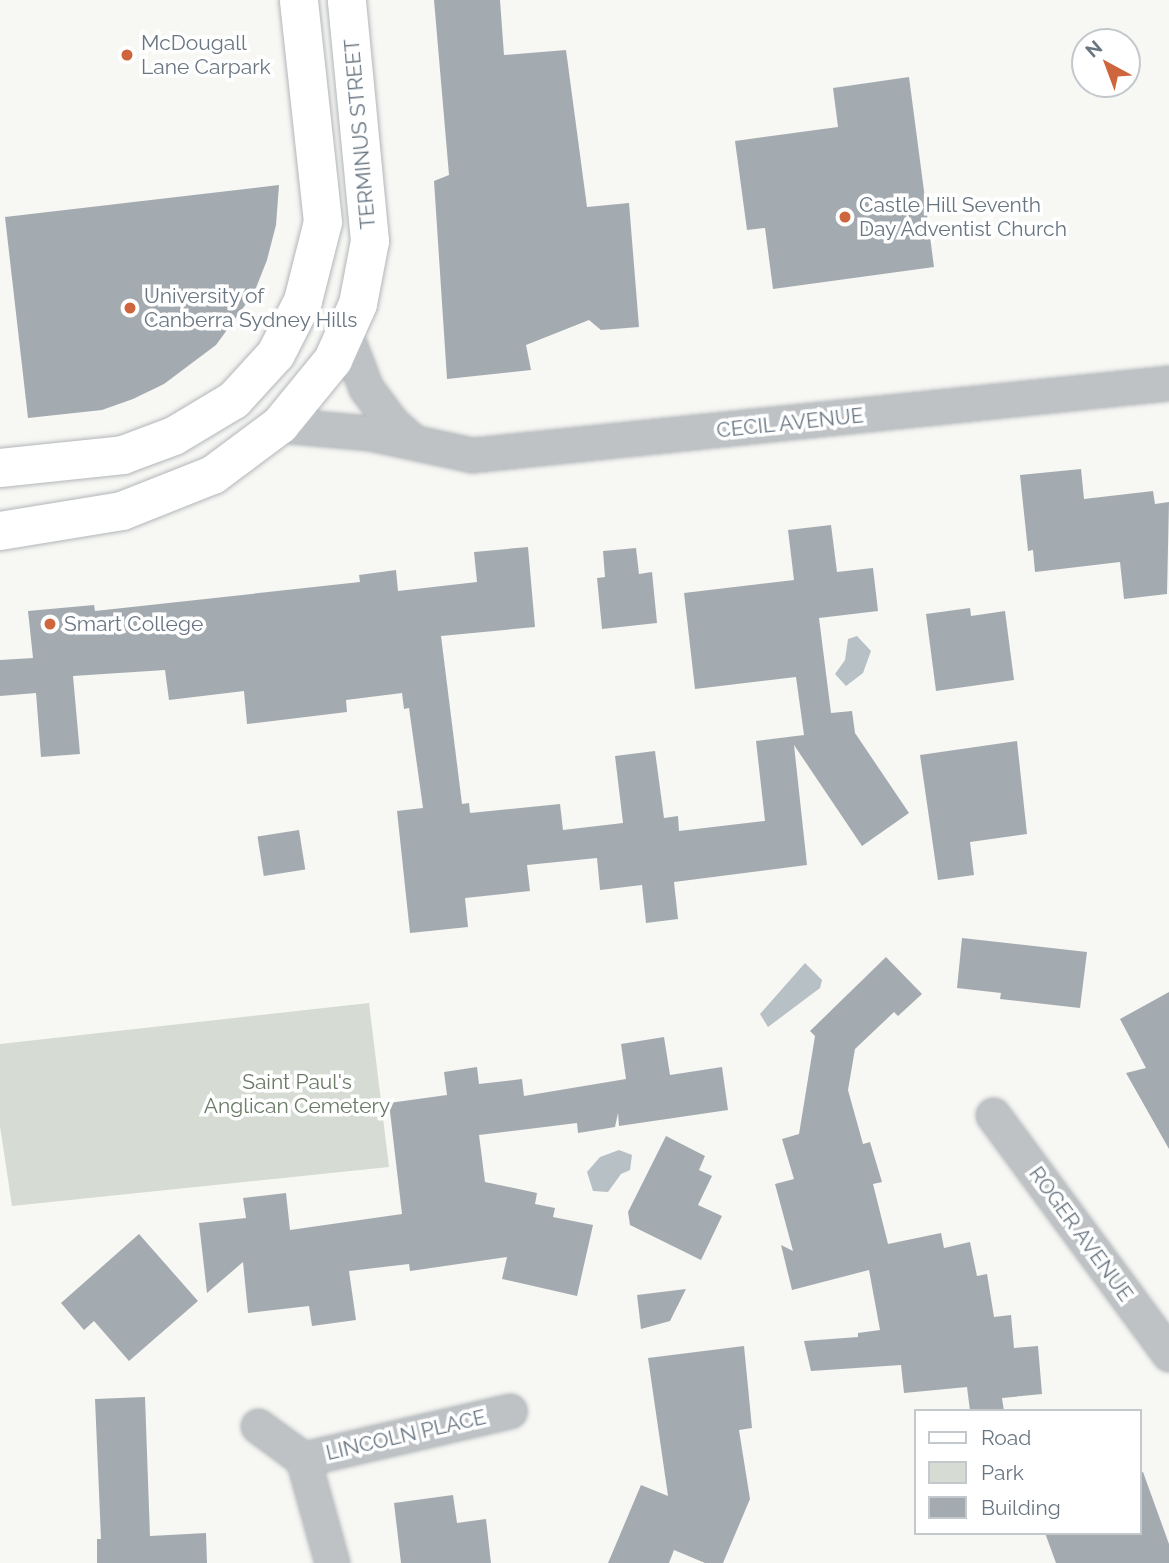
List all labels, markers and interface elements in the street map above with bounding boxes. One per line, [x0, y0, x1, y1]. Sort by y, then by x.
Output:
north arrow [1071, 28, 1141, 98]
place label: McDougall Lane Carpark [141, 30, 271, 80]
text: N [1081, 36, 1106, 62]
street label: TERMINUS STREET [339, 38, 381, 230]
marker: McDougall Lane Carpark [119, 47, 135, 63]
place label: Castle Hill Seventh Day Adventist Church [859, 192, 1068, 242]
marker: Castle Hill Seventh Day Adventist Church [837, 209, 853, 225]
place label: University of Canberra Sydney Hills [144, 283, 358, 333]
marker: University of Canberra Sydney Hills [122, 300, 138, 316]
street label: CECIL AVENUE [715, 403, 865, 443]
place label: Smart College [64, 611, 203, 637]
marker: Smart College [42, 616, 58, 632]
park label: Saint Paul's Anglican Cemetery [204, 1069, 390, 1119]
street label: ROGER AVENUE [1023, 1161, 1139, 1307]
street label: LINCOLN PLACE [323, 1404, 489, 1466]
legend [914, 1409, 1141, 1535]
text: Road [981, 1425, 1031, 1450]
text: Park [981, 1460, 1024, 1485]
text: Building [981, 1495, 1061, 1520]

